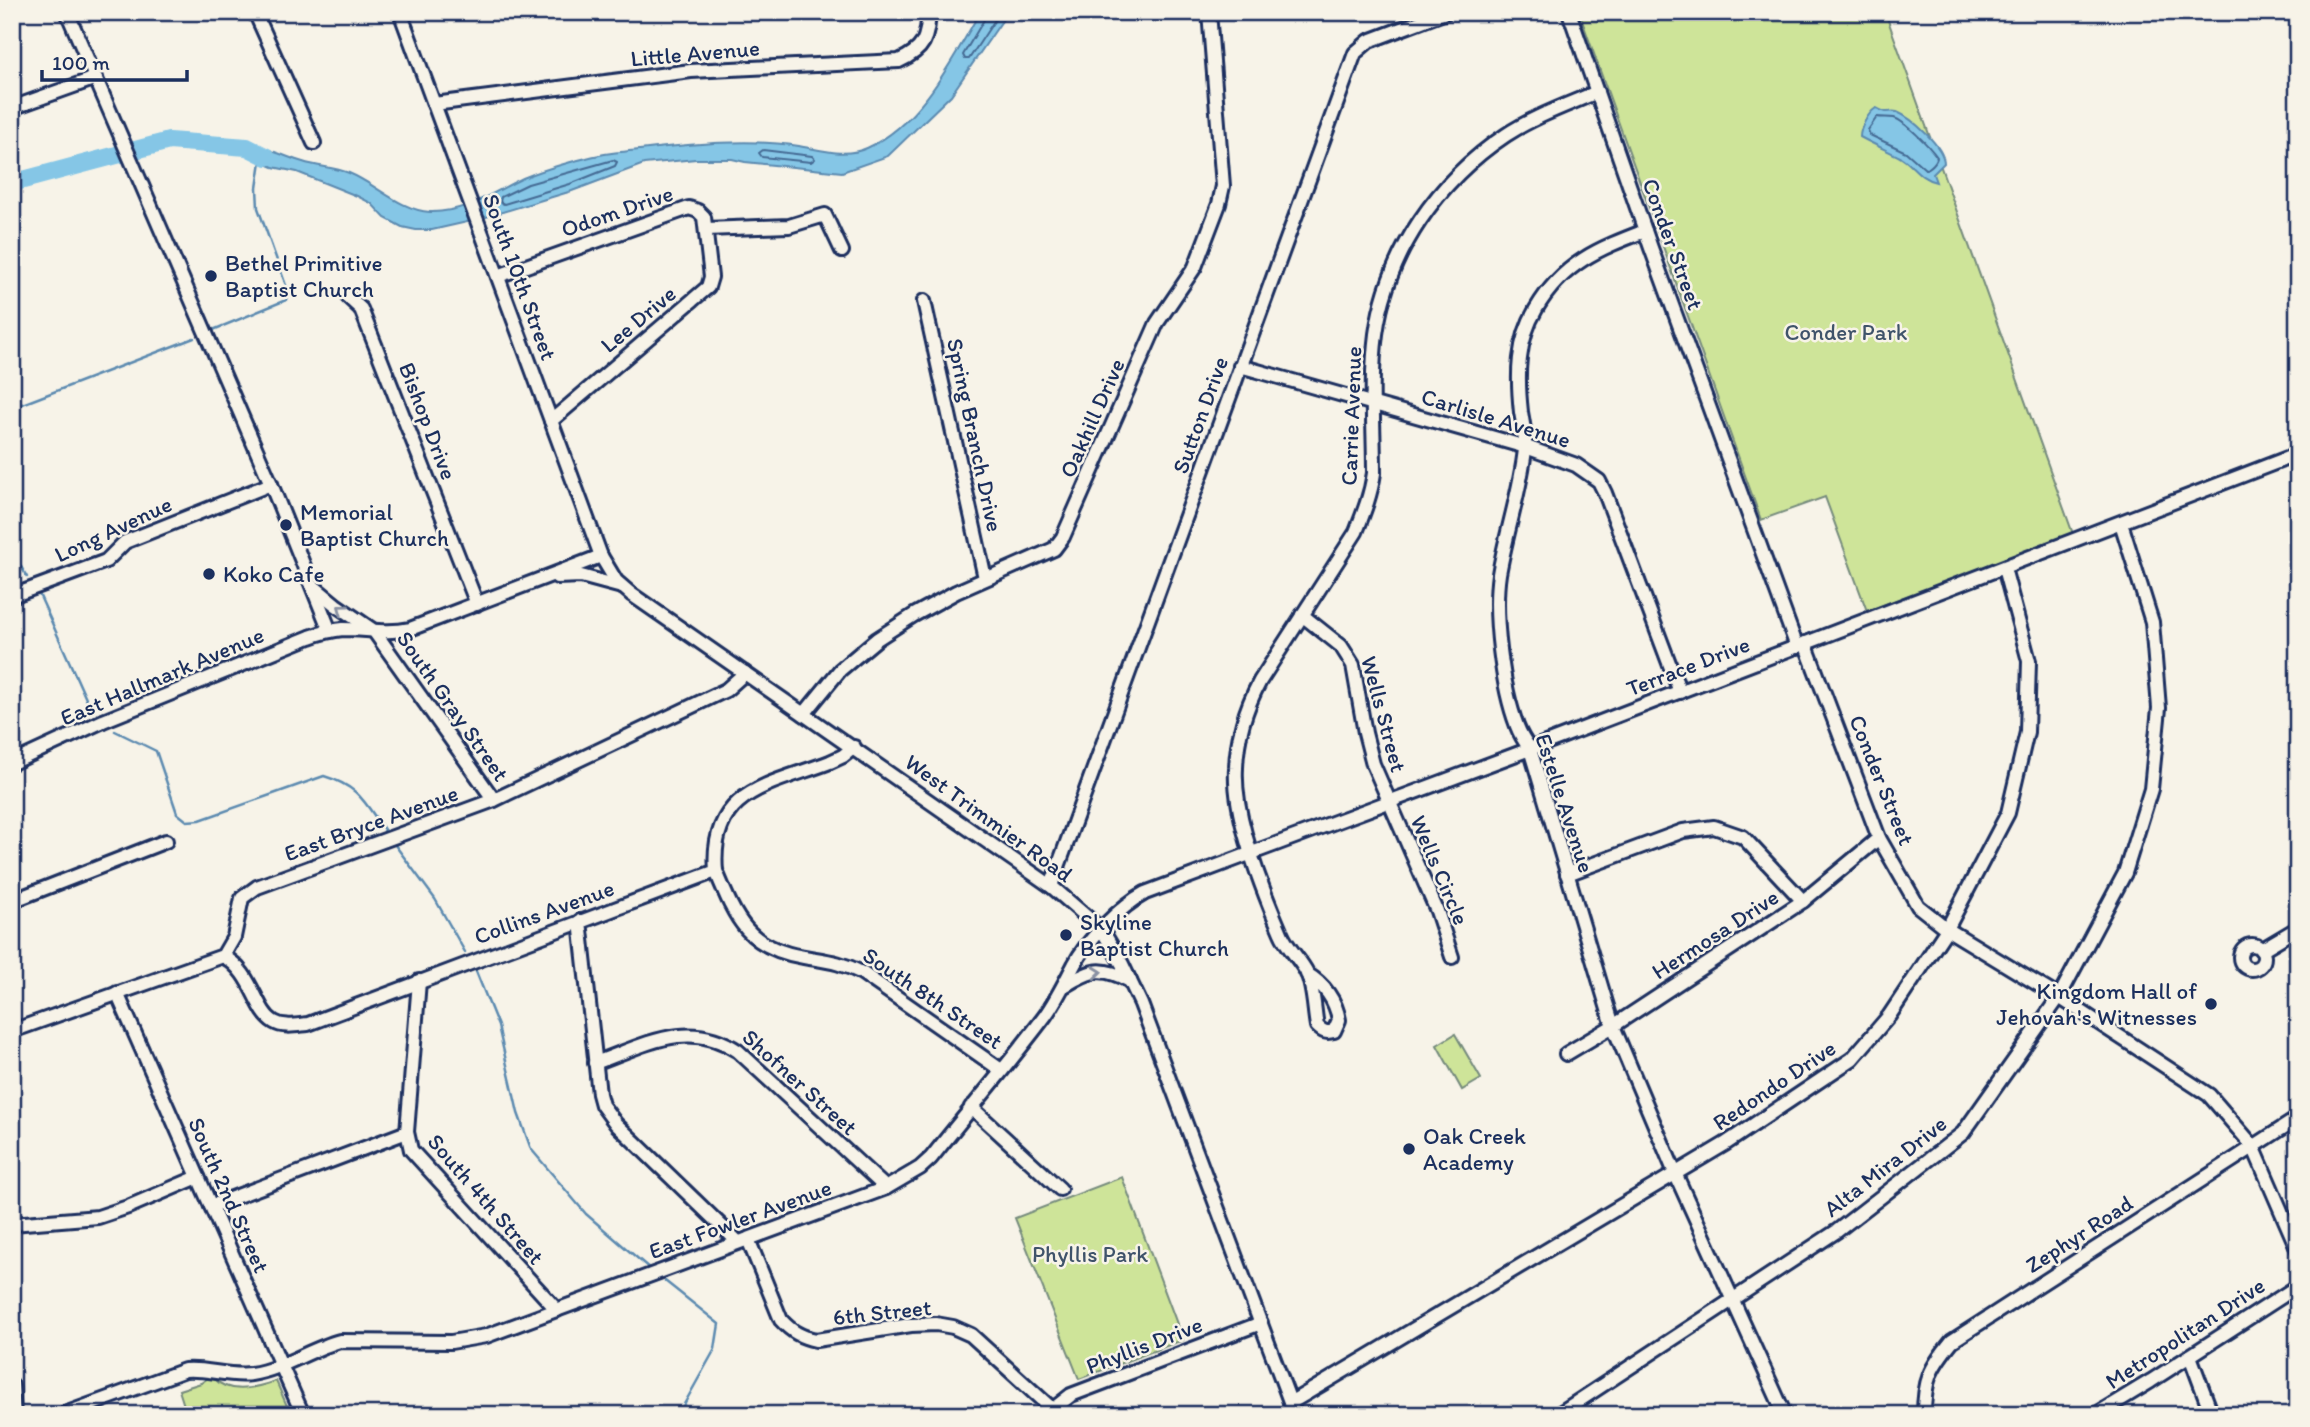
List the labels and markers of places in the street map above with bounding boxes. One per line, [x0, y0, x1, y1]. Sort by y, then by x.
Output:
place label: Bethel Primitive Baptist Church [225, 249, 383, 303]
marker: Bethel Primitive Baptist Church [203, 268, 219, 284]
place label: Memorial Baptist Church [300, 498, 449, 552]
marker: Memorial Baptist Church [278, 517, 294, 533]
place label: Koko Cafe [223, 560, 324, 588]
marker: Koko Cafe [201, 566, 217, 582]
place label: Skyline Baptist Church [1080, 908, 1229, 962]
marker: Skyline Baptist Church [1058, 927, 1074, 943]
place label: Kingdom Hall of Jehovah's Witnesses [1996, 977, 2197, 1031]
marker: Kingdom Hall of Jehovah's Witnesses [2203, 996, 2219, 1012]
place label: Oak Creek Academy [1423, 1122, 1526, 1176]
marker: Oak Creek Academy [1401, 1141, 1417, 1157]

